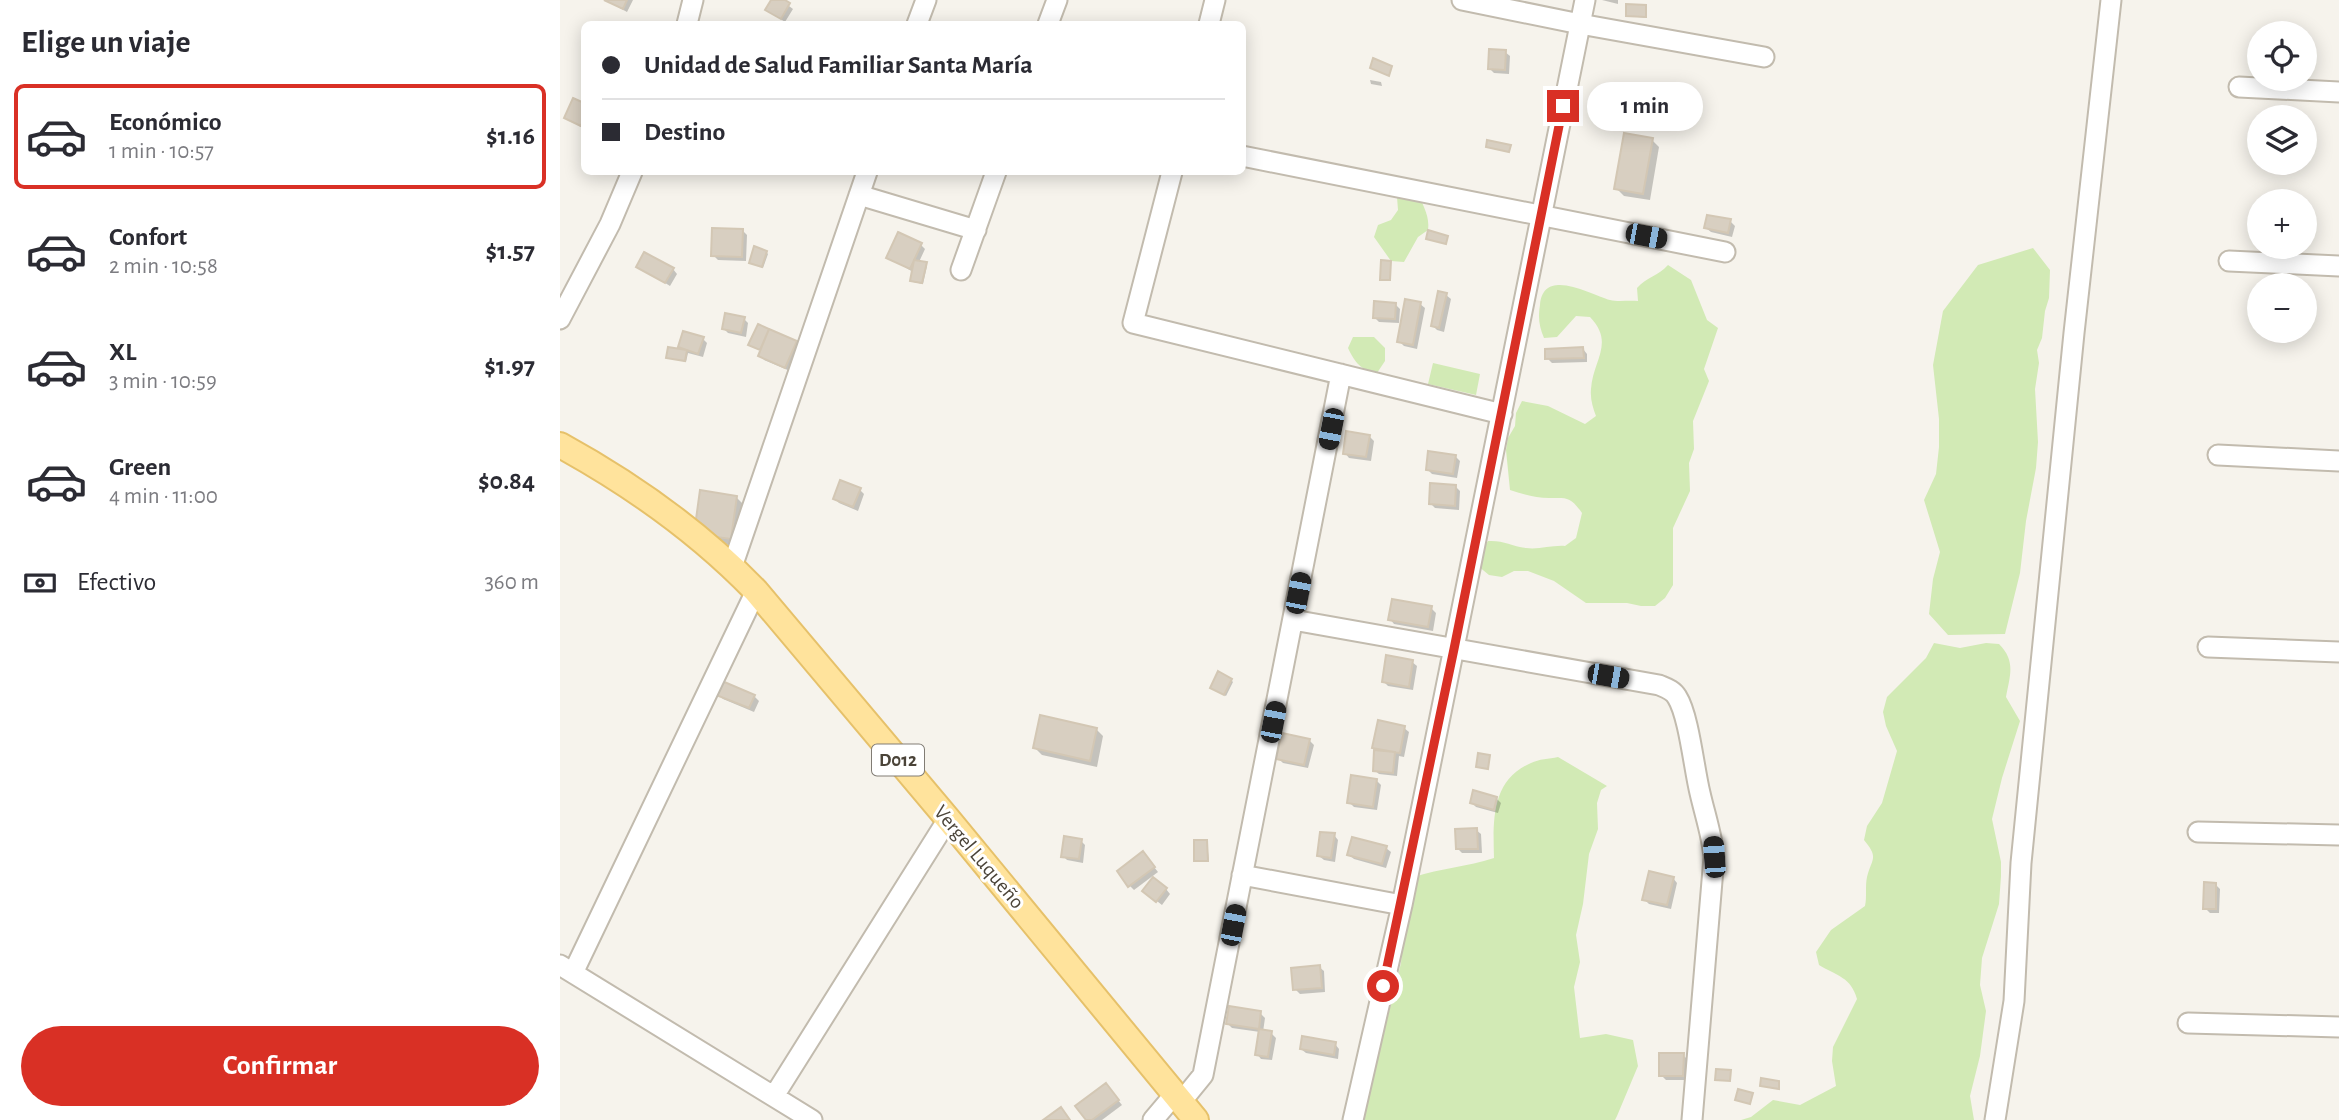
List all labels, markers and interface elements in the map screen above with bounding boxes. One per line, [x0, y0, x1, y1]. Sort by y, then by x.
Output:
map controls [2247, 21, 2317, 343]
button: locate [2247, 21, 2317, 91]
text: Elige un viaje [21, 26, 191, 58]
text: Unidad de Salud Familiar Santa María [644, 52, 1033, 78]
callout: 1 min [1588, 82, 1703, 130]
route end [1547, 90, 1579, 122]
text: 1 min [1621, 95, 1669, 118]
icon: car [25, 105, 88, 168]
button: layers [2247, 105, 2317, 175]
text: Económico [109, 109, 222, 135]
text: Destino [644, 119, 725, 145]
text: $1.16 [486, 123, 535, 149]
text: 1 min · 10:57 [109, 140, 214, 163]
button: + [2247, 189, 2317, 259]
icon: car [25, 220, 88, 283]
car [1624, 222, 1669, 250]
text: Confort [109, 224, 187, 250]
text: $1.57 [486, 238, 535, 264]
text: 2 min · 10:58 [109, 255, 218, 278]
button: − [2247, 273, 2317, 343]
icon: car [25, 335, 88, 398]
text: XL [109, 339, 136, 365]
text: $1.97 [484, 353, 535, 379]
text: 3 min · 10:59 [109, 370, 217, 393]
car [1317, 406, 1346, 452]
icon: car [25, 450, 88, 513]
text: Green [109, 454, 171, 480]
text: $0.84 [478, 468, 535, 494]
text: 4 min · 11:00 [109, 485, 218, 508]
icon: cash [21, 564, 59, 602]
text: Efectivo [77, 569, 156, 595]
car [1284, 570, 1313, 616]
text: 360 m [484, 571, 539, 594]
car [1586, 662, 1631, 690]
car [1259, 699, 1288, 745]
road number: D012 [872, 744, 924, 776]
street label: Vergel Luqueño [930, 801, 1028, 913]
car [1703, 835, 1726, 879]
car [1219, 902, 1248, 948]
route start [1367, 970, 1399, 1002]
button: Confirmar [21, 1026, 539, 1106]

